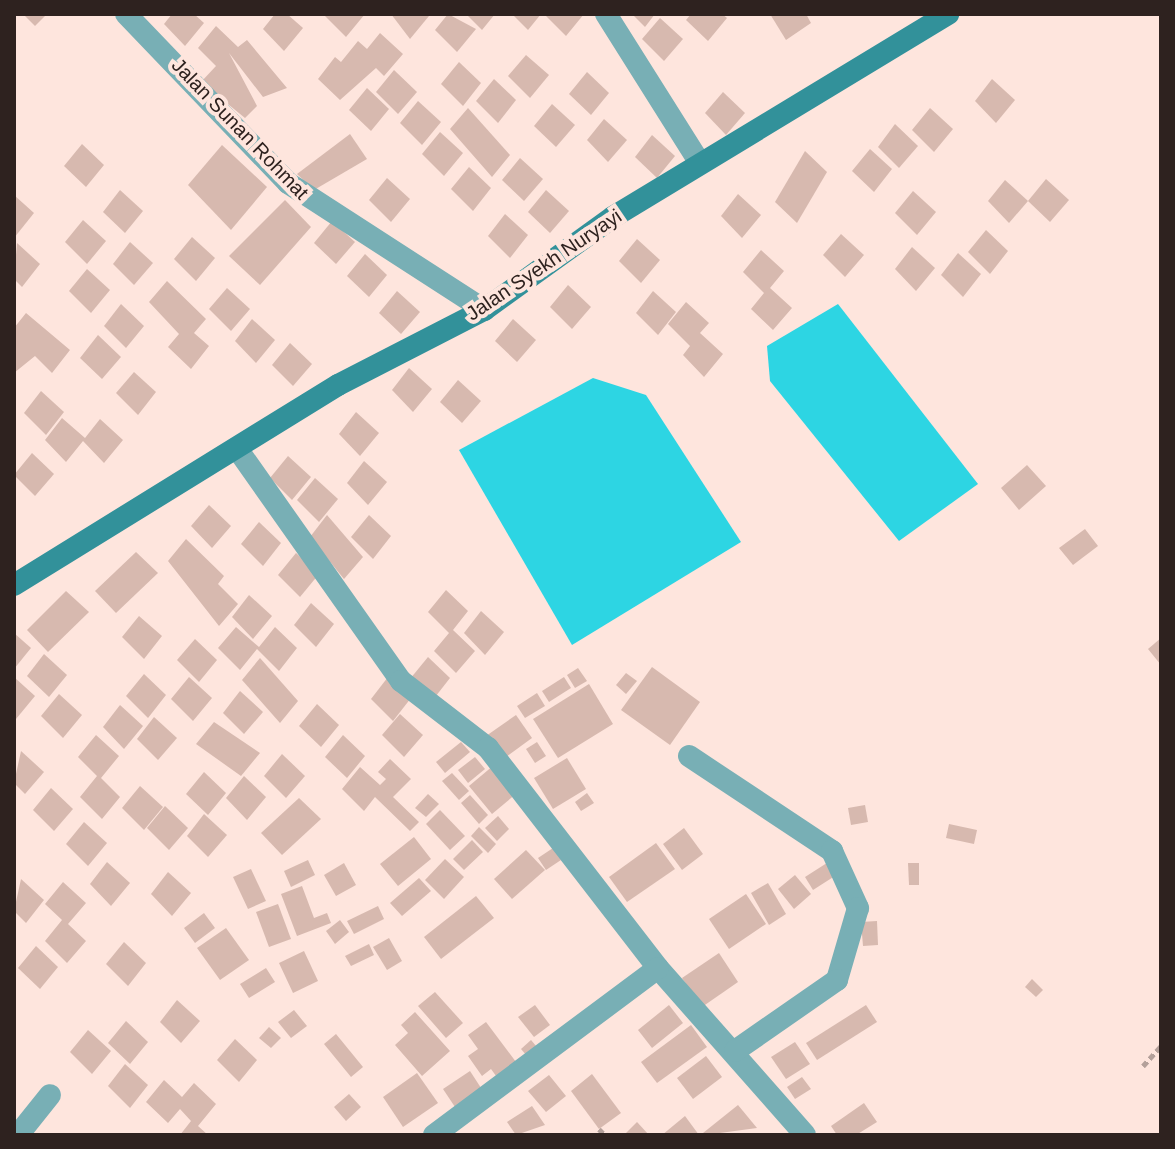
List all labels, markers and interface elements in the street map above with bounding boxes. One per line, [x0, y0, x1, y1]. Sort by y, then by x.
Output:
street label: Jalan Sunan Rohmat [166, 53, 314, 205]
street label: Jalan Syekh Nuryayi [462, 204, 626, 326]

